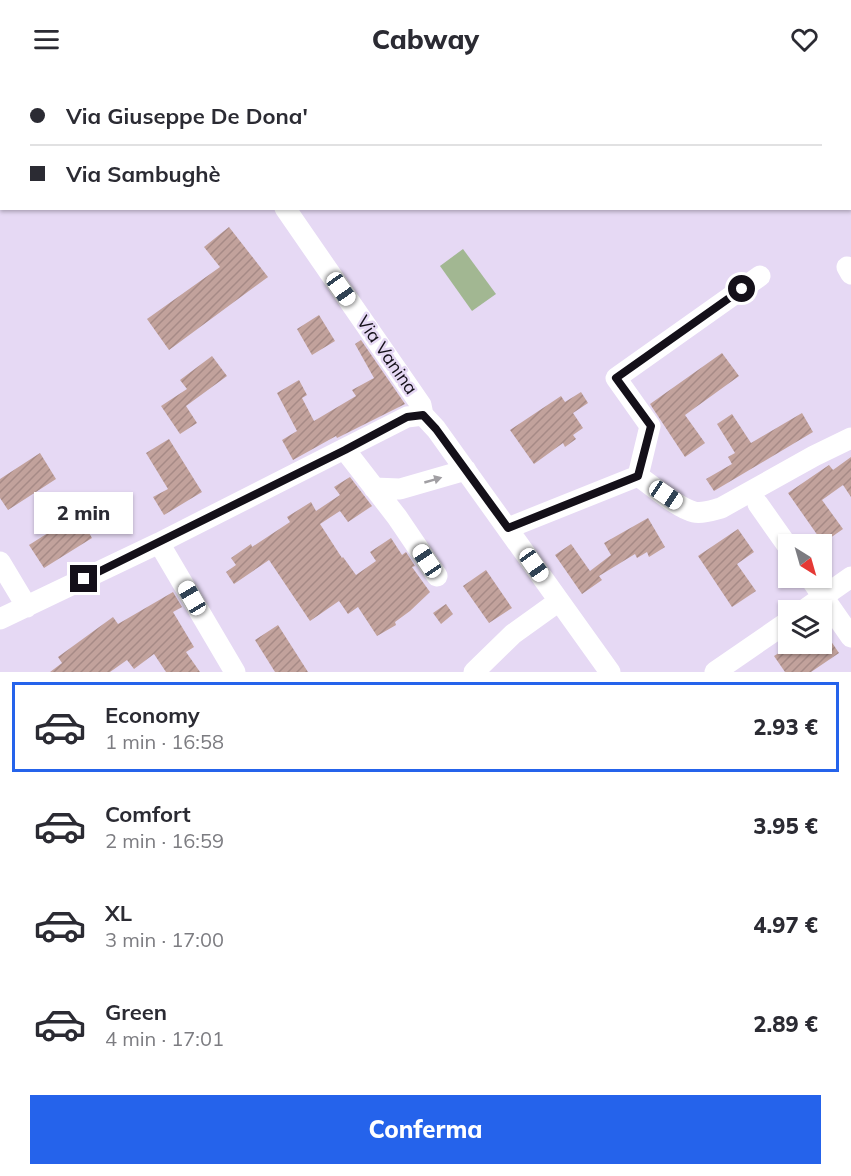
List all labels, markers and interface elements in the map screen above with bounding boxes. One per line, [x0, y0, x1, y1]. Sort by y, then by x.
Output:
text: Cabway [372, 22, 479, 56]
icon: menu [30, 23, 63, 56]
icon: heart [788, 23, 821, 56]
text: Via Giuseppe De Dona' [66, 102, 308, 130]
text: Via Sambughè [66, 160, 221, 188]
car [323, 269, 359, 309]
route start [728, 275, 755, 302]
street label: Via Vanina [352, 311, 423, 399]
one-way arrow [424, 475, 442, 484]
car [646, 477, 686, 513]
callout: 2 min [34, 492, 134, 534]
text: 2 min [57, 500, 110, 525]
north arrow [778, 534, 832, 588]
map controls [778, 534, 832, 654]
car [409, 541, 445, 581]
car [516, 545, 552, 585]
route end [70, 565, 97, 592]
car [175, 578, 209, 618]
button: layers [778, 600, 832, 654]
icon: car [33, 700, 87, 754]
text: Economy [105, 701, 200, 729]
text: 2.93 € [753, 713, 818, 741]
text: 1 min · 16:58 [105, 729, 224, 754]
icon: car [33, 799, 87, 853]
text: Comfort [105, 800, 191, 828]
text: 3.95 € [753, 812, 818, 840]
text: 2 min · 16:59 [105, 828, 224, 853]
icon: car [33, 898, 87, 952]
text: XL [105, 899, 132, 927]
text: 4.97 € [753, 911, 818, 939]
text: 3 min · 17:00 [105, 927, 224, 952]
icon: car [33, 997, 87, 1051]
text: Green [105, 998, 167, 1026]
text: 2.89 € [753, 1010, 818, 1038]
text: 4 min · 17:01 [105, 1026, 224, 1051]
button: Conferma [30, 1095, 821, 1164]

